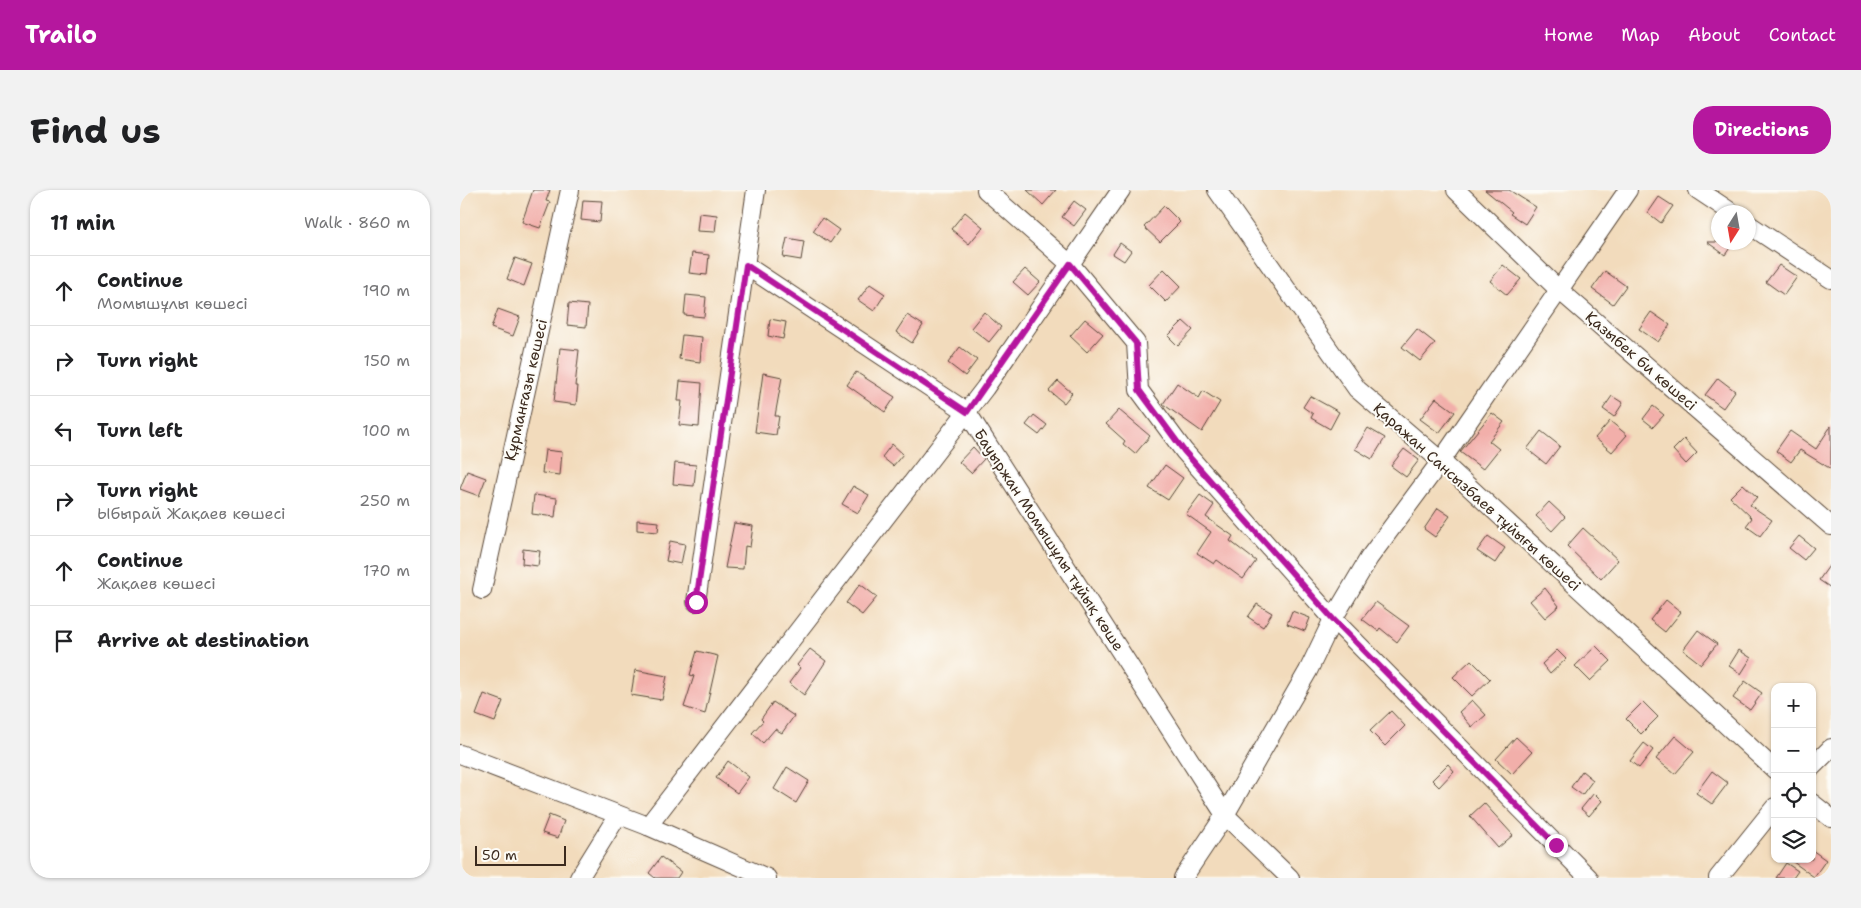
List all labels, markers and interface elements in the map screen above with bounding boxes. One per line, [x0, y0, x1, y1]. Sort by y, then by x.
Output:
text: Trailo [25, 19, 97, 51]
text: Home [1544, 23, 1593, 47]
text: Map [1621, 23, 1660, 47]
text: About [1688, 23, 1741, 47]
text: Contact [1769, 23, 1836, 47]
button: Directions [1693, 106, 1831, 154]
text: Find us [30, 107, 161, 154]
north arrow [1711, 205, 1756, 250]
text: 11 min [50, 209, 115, 237]
text: Walk · 860 m [304, 212, 410, 233]
text: Continue [97, 268, 183, 293]
icon: ahead [50, 277, 78, 305]
text: 190 m [363, 280, 410, 301]
text: Момышұлы көшесі [97, 293, 248, 314]
street label: Қазыбек би көшесі [1581, 307, 1701, 415]
street label: Құрманғазы көшесі [500, 317, 552, 463]
icon: right [50, 347, 78, 375]
text: Turn right [97, 348, 198, 373]
text: 150 m [363, 350, 410, 371]
street label: Қаражан Сансызбаев тұйығы көшесі [1369, 398, 1585, 596]
icon: left [50, 417, 78, 445]
text: Turn left [97, 418, 183, 443]
text: 100 m [362, 420, 410, 441]
street label: Бауыржан Момышұлы тұйық көше [970, 425, 1128, 655]
text: Turn right [97, 478, 198, 503]
icon: right [50, 487, 78, 515]
text: 250 m [359, 490, 410, 511]
text: Ыбырай Жақаев көшесі [97, 503, 286, 524]
text: Continue [97, 548, 183, 573]
icon: ahead [50, 557, 78, 585]
text: 170 m [363, 560, 410, 581]
text: Жақаев көшесі [97, 573, 216, 594]
route start [685, 591, 708, 614]
icon: arrive [50, 627, 78, 655]
text: Arrive at destination [97, 628, 309, 653]
map controls [1771, 683, 1816, 863]
button: + [1771, 683, 1816, 728]
button: − [1771, 728, 1816, 773]
button: locate [1771, 773, 1816, 818]
button: layers [1771, 818, 1816, 863]
route end [1545, 834, 1568, 857]
scale bar [475, 843, 566, 866]
text: 50 m [482, 846, 517, 864]

